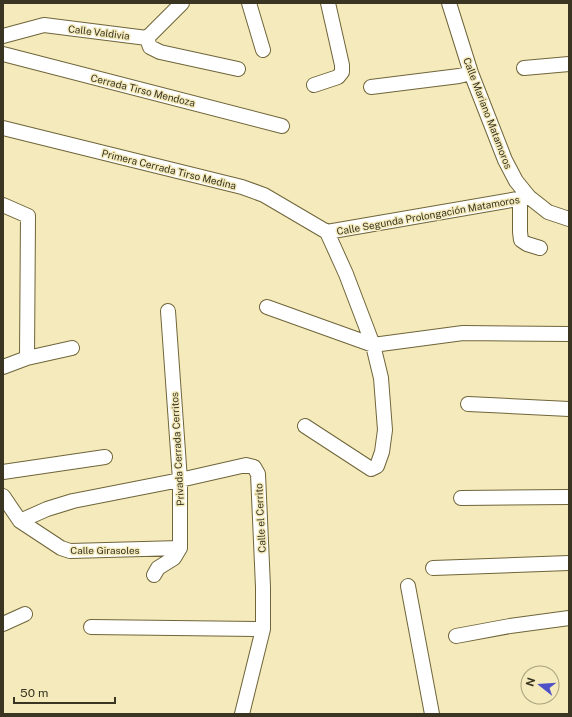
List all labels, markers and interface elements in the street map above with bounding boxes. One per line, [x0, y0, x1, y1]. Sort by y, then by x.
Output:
street label: Calle Valdivia [68, 22, 130, 42]
street label: Calle Mariano Matamoros [461, 56, 515, 170]
street label: Cerrada Tirso Mendoza [90, 71, 196, 109]
street label: Primera Cerrada Tirso Medina [100, 146, 238, 192]
street label: Calle Segunda Prolongación Matamoros [336, 193, 520, 237]
street label: Privada Cerrada Cerritos [168, 392, 186, 506]
street label: Calle el Cerrito [252, 483, 268, 553]
street label: Calle Girasoles [70, 544, 140, 556]
north arrow [520, 665, 560, 705]
text: N [523, 676, 537, 688]
scale bar [14, 679, 115, 705]
text: 50 m [20, 686, 48, 700]

